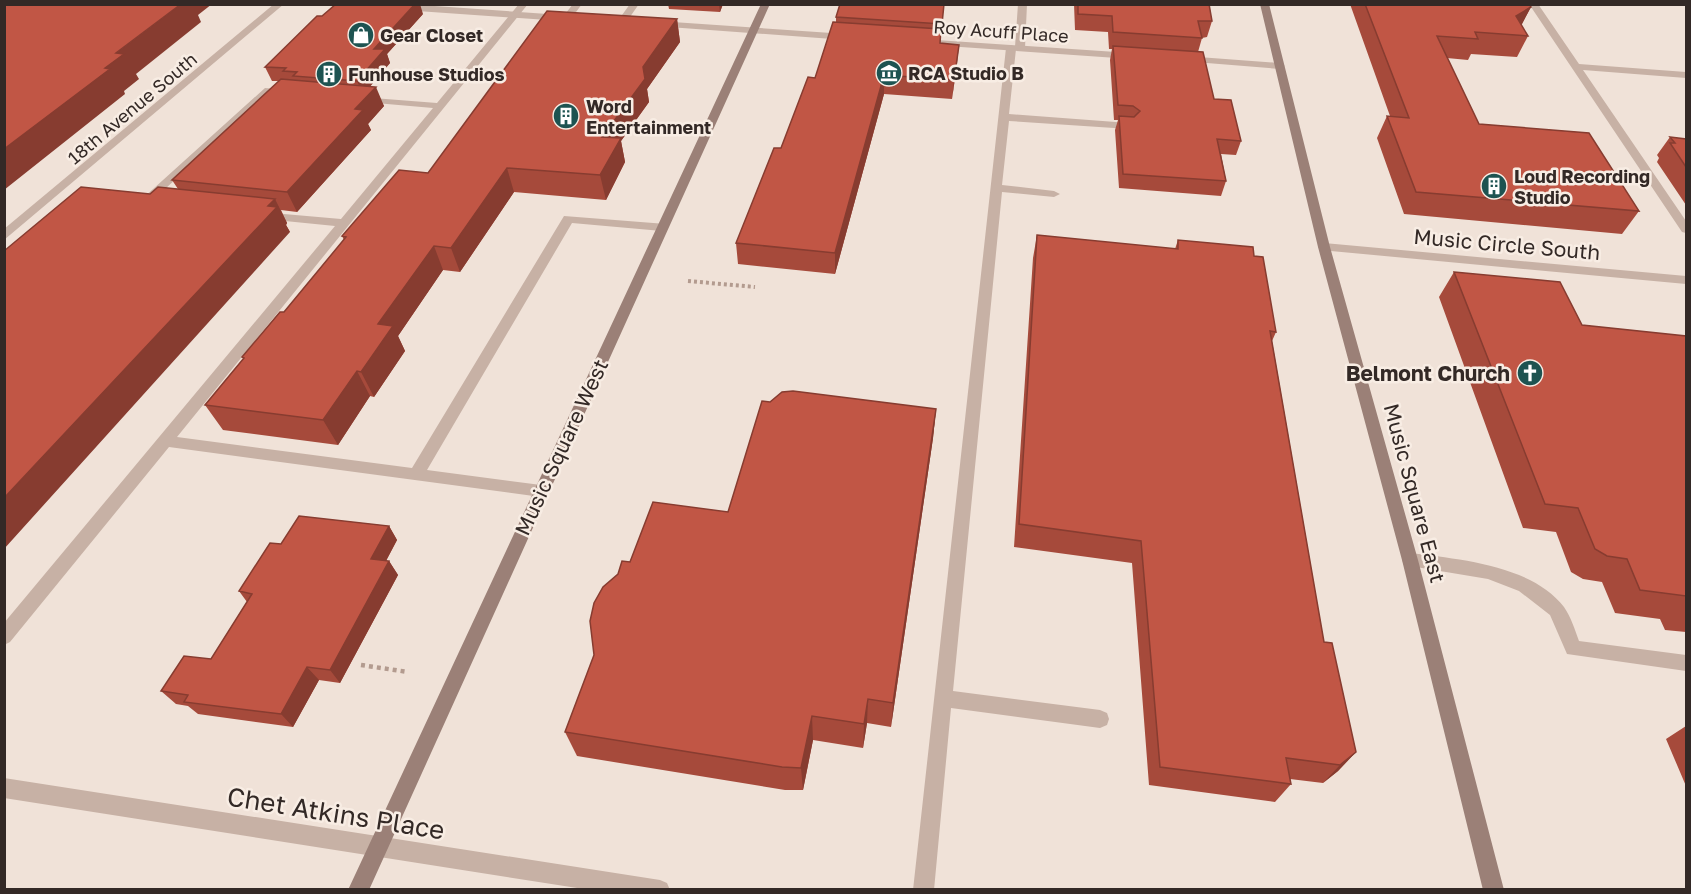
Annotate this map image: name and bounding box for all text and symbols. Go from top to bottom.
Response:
street label: Roy Acuff Place [933,15,1069,47]
shop icon: Gear Closet [346,20,376,50]
place label: Gear Closet [380,24,483,46]
street label: 18th Avenue South [63,48,201,168]
museum icon: RCA Studio B [874,58,904,88]
building icon: Funhouse Studios [314,59,344,89]
place label: RCA Studio B [908,62,1024,84]
place label: Funhouse Studios [348,63,505,85]
place label: Word Entertainment [586,95,711,138]
building icon: Word Entertainment [551,101,581,131]
place label: Loud Recording Studio [1514,165,1650,208]
building icon: Loud Recording Studio [1479,171,1509,201]
street label: Music Circle South [1412,223,1602,265]
street label: Music Square West [509,355,613,539]
church icon: Belmont Church [1515,358,1545,388]
place label: Belmont Church [1346,360,1510,386]
street label: Music Square East [1379,400,1451,586]
street label: Chet Atkins Place [225,781,447,845]

